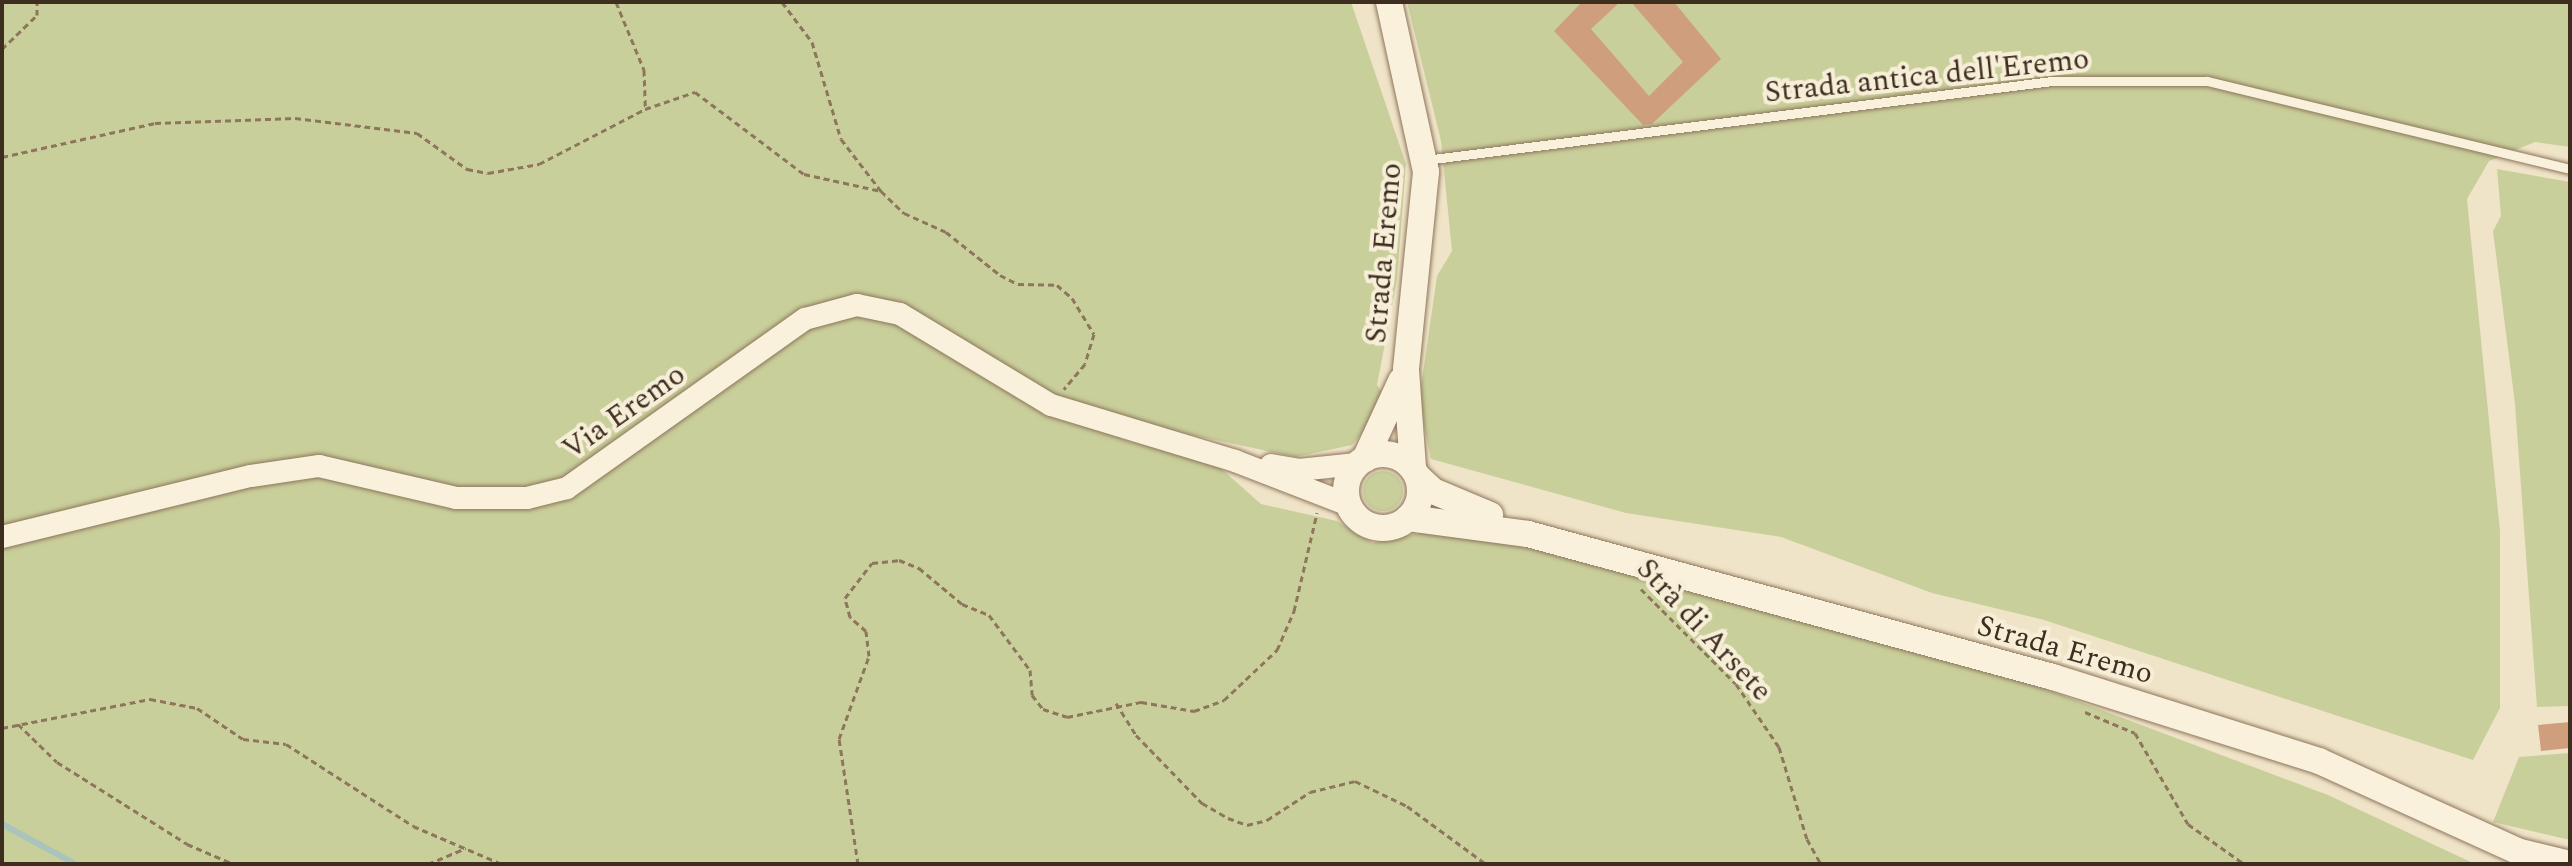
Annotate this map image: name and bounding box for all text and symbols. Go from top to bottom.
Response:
street label: Strada antica dell'Eremo [1763,41,2091,111]
street label: Strada Eremo [1358,161,1410,345]
street label: Via Eremo [556,357,692,467]
street label: Strà di Arsete [1629,551,1779,709]
street label: Strada Eremo [1973,608,2157,692]

